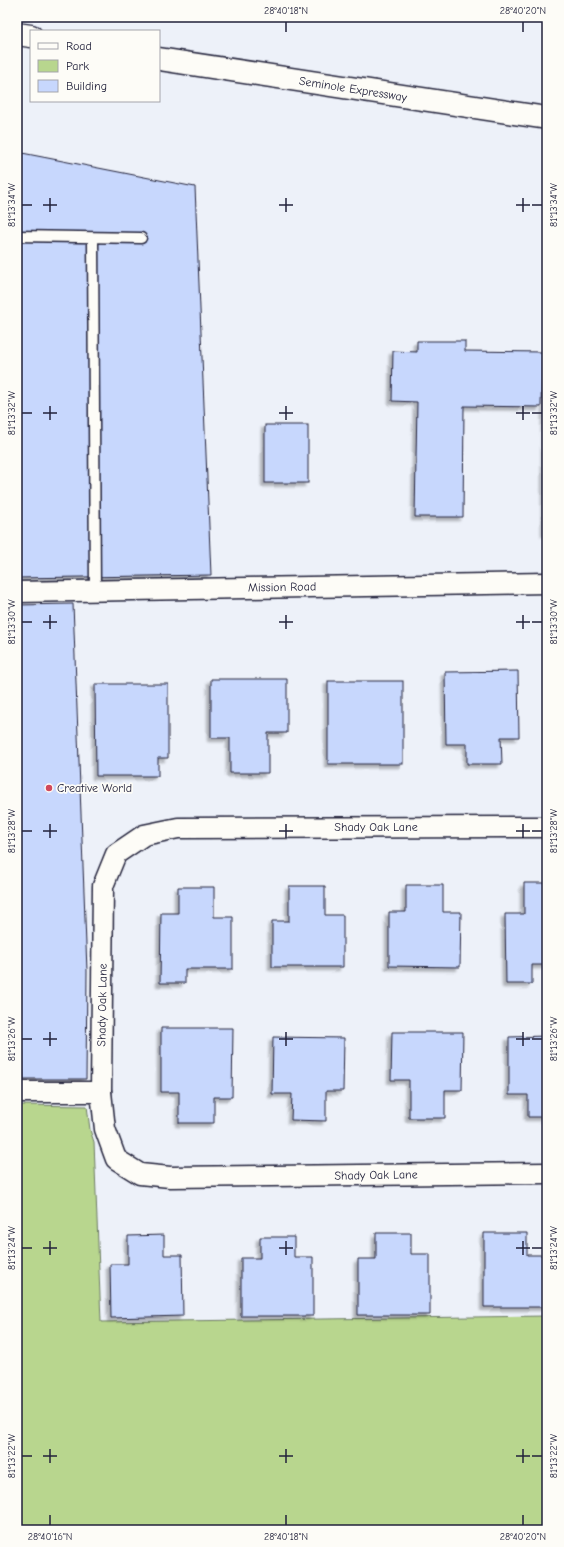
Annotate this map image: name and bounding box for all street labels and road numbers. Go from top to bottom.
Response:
street label: Seminole Expressway [298,74,409,105]
street label: Mission Road [248,579,316,595]
street label: Shady Oak Lane [334,820,418,834]
street label: Shady Oak Lane [94,963,110,1047]
street label: Shady Oak Lane [334,1167,418,1183]

